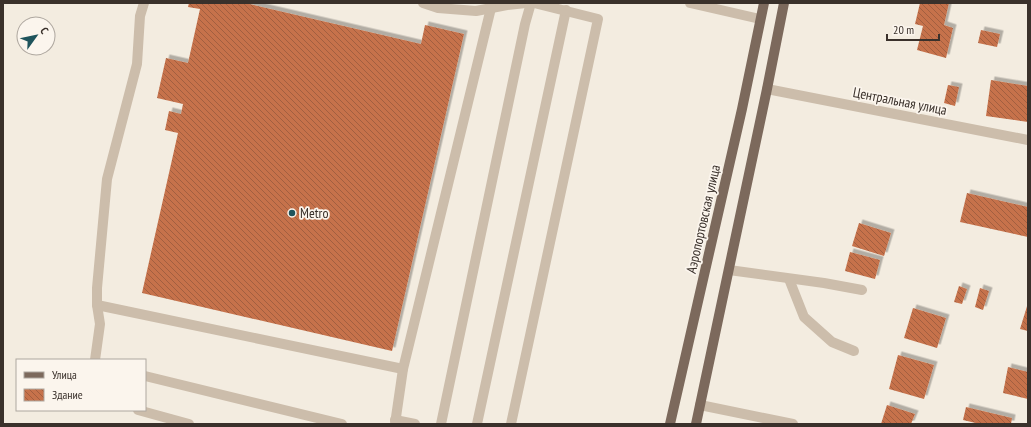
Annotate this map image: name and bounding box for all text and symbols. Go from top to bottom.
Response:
north arrow [16,16,56,56]
scale bar [887,16,939,42]
text: 20 m [893,22,914,37]
text: С [37,25,52,36]
street label: Центральная улица [852,83,948,119]
street label: Аэропортовская улица [682,163,724,275]
place label: Metro [300,204,328,222]
marker: Metro [287,208,297,218]
legend [16,359,146,411]
text: Улица [52,367,77,382]
text: Здание [52,387,83,402]

